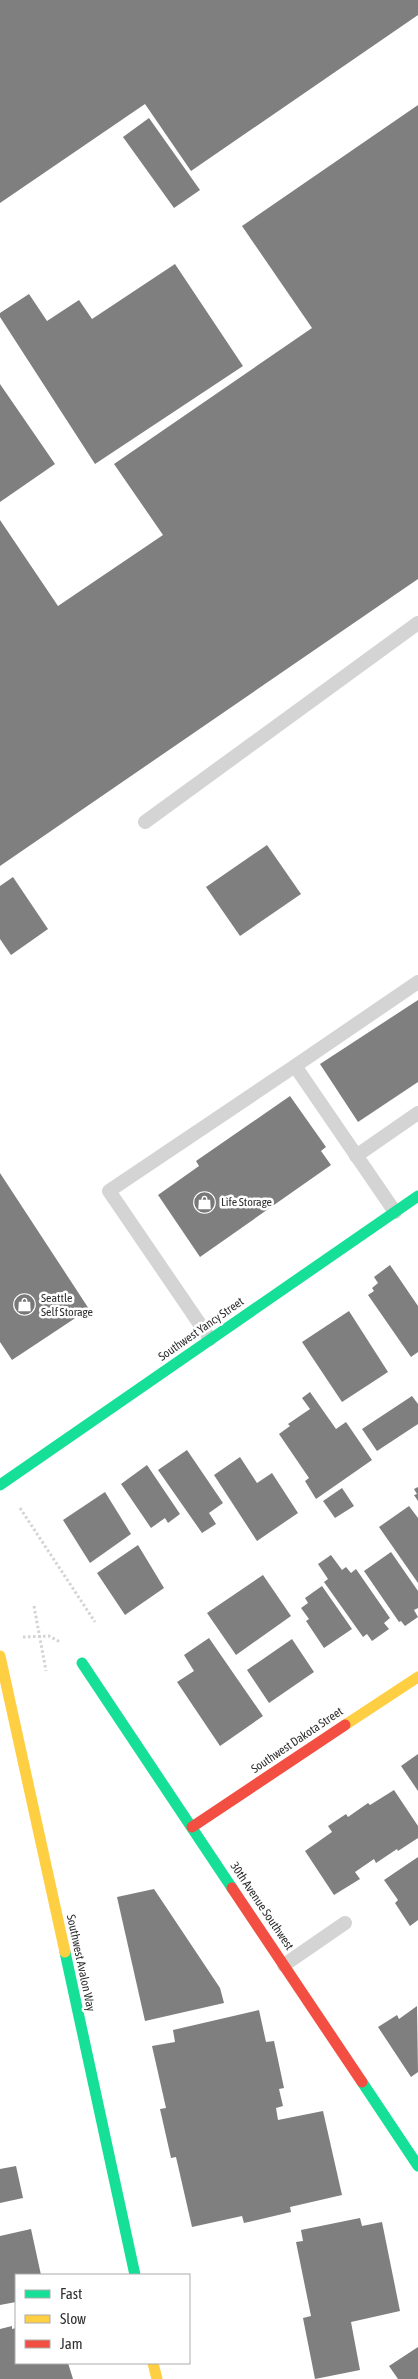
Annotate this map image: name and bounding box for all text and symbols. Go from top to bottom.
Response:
shop icon: Life Storage [193,1190,217,1214]
place label: Life Storage [221,1195,272,1209]
place label: Seattle Self Storage [41,1291,93,1319]
shop icon: Seattle Self Storage [13,1293,37,1317]
street label: Southwest Yancy Street [156,1294,247,1364]
street label: Southwest Dakota Street [248,1704,346,1776]
street label: 30th Avenue Southwest [227,1859,297,1953]
street label: Southwest Avalon Way [64,1913,98,2013]
legend [15,2274,190,2364]
text: Fast [60,2285,82,2302]
text: Slow [60,2310,86,2327]
text: Jam [60,2335,83,2352]

